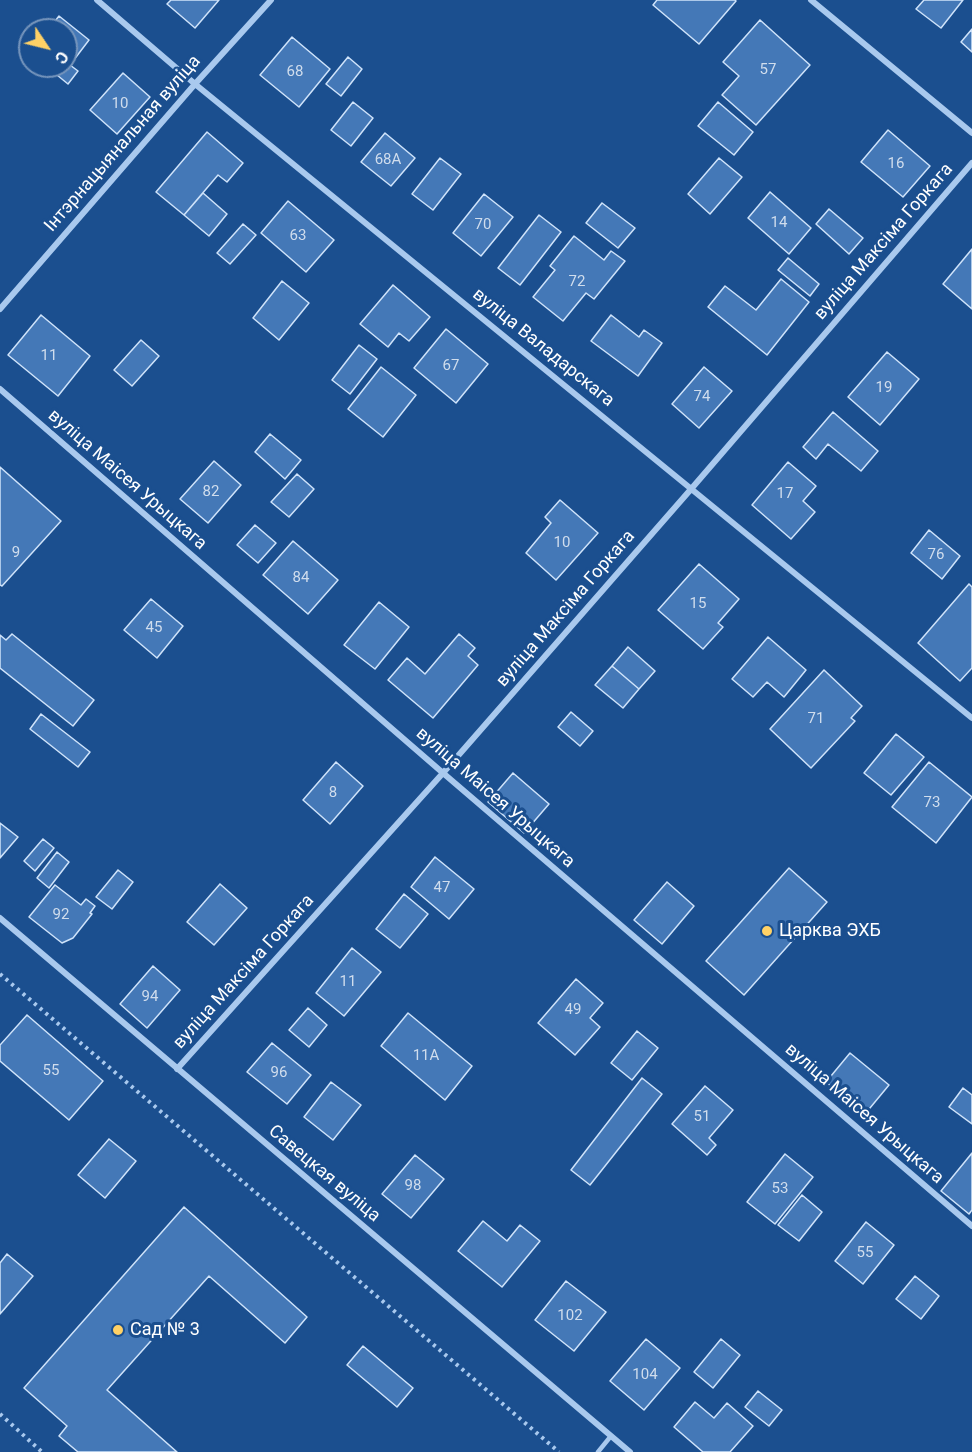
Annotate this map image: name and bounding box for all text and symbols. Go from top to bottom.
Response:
north arrow [18,18,78,78]
text: С [51,48,72,67]
street label: Інтэрнацыянальная вуліца [40,51,206,237]
house number: 57 [760,61,776,79]
house number: 68 [287,63,303,81]
house number: 10 [112,95,128,113]
house number: 68А [375,151,401,169]
house number: 16 [888,155,904,173]
street label: вуліца Максіма Горкага [810,159,958,325]
house number: 14 [771,214,787,232]
house number: 70 [475,216,491,234]
house number: 63 [290,227,306,245]
house number: 72 [569,273,585,291]
street label: вуліца Валадарскага [468,284,618,412]
house number: 11 [41,347,57,365]
house number: 67 [443,357,459,375]
house number: 19 [876,379,892,397]
house number: 74 [694,388,710,406]
street label: вуліца Маісея Урыцкага [43,405,211,555]
house number: 82 [203,483,219,501]
house number: 17 [777,485,793,503]
street label: вуліца Максіма Горкага [492,526,640,692]
house number: 10 [554,534,570,552]
house number: 9 [12,544,20,562]
house number: 76 [928,546,944,564]
house number: 84 [293,569,309,587]
house number: 15 [690,595,706,613]
house number: 45 [146,619,162,637]
house number: 71 [808,710,824,728]
street label: вуліца Маісея Урыцкага [411,723,579,873]
house number: 8 [329,784,337,802]
house number: 73 [924,794,940,812]
house number: 47 [434,879,450,897]
street label: вуліца Максіма Горкага [169,890,319,1054]
house number: 92 [53,906,69,924]
place label: Царква ЭХБ [779,920,881,942]
marker: Царква ЭХБ [760,924,774,938]
house number: 11 [340,973,356,991]
house number: 94 [142,988,158,1006]
house number: 49 [565,1001,581,1019]
street label: вуліца Маісея Урыцкага [780,1039,948,1189]
house number: 11А [413,1047,439,1065]
house number: 55 [43,1062,59,1080]
house number: 96 [271,1064,287,1082]
house number: 51 [694,1108,710,1126]
street label: Савецкая вуліца [264,1121,384,1227]
house number: 98 [405,1177,421,1195]
house number: 53 [772,1180,788,1198]
house number: 55 [857,1244,873,1262]
house number: 102 [557,1307,583,1325]
place label: Сад № 3 [130,1319,200,1341]
marker: Сад № 3 [111,1323,125,1337]
house number: 104 [632,1366,658,1384]

